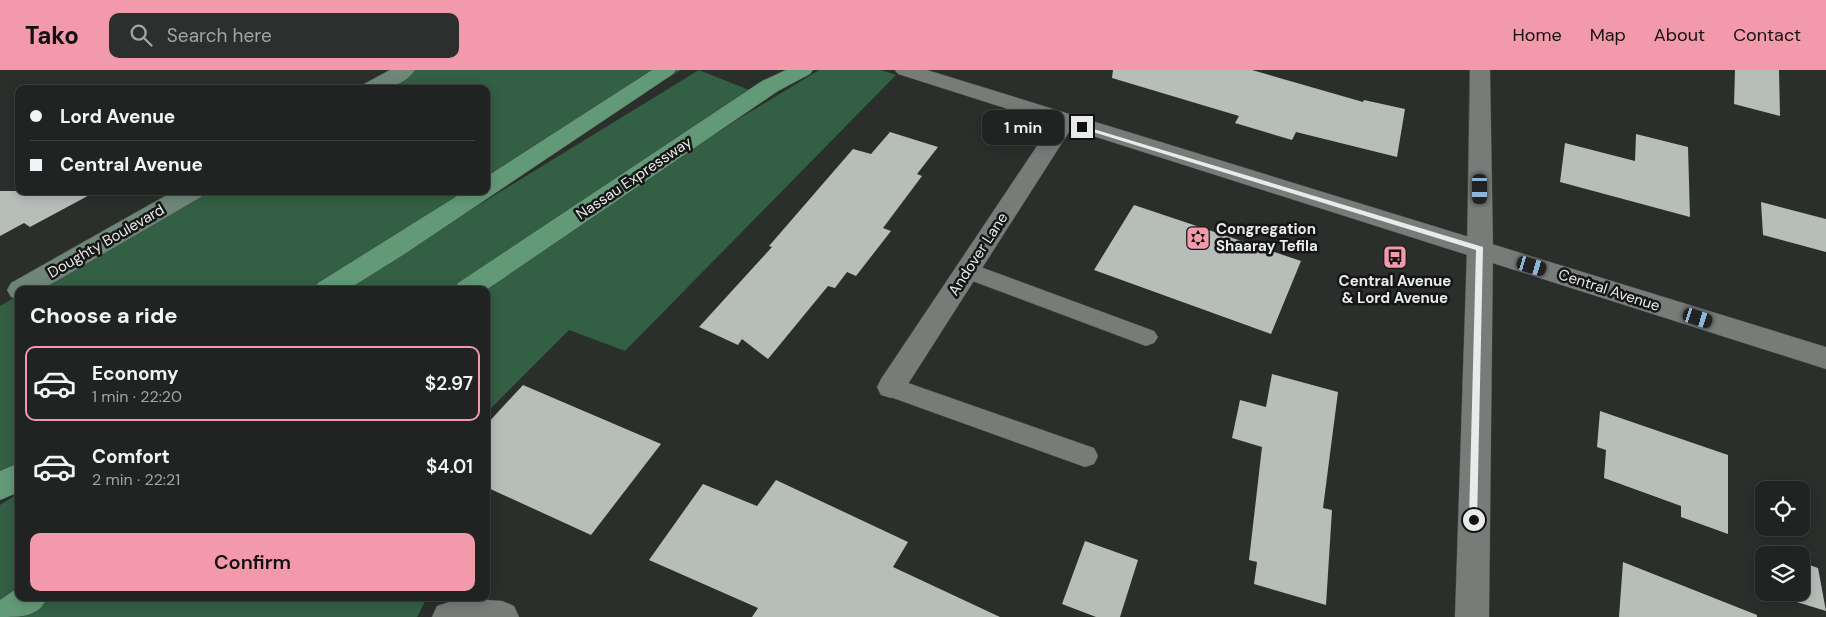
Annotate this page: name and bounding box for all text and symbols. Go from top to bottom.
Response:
search box [109,13,459,58]
text: Tako [25,20,79,51]
icon: search [127,21,155,49]
text: Search here [167,23,272,48]
text: Home [1512,23,1562,47]
text: Map [1590,23,1626,47]
text: About [1654,23,1705,47]
text: Contact [1733,23,1801,47]
text: Lord Avenue [60,104,175,129]
callout: 1 min [982,110,1064,144]
route end [1071,116,1093,138]
text: 1 min [1004,117,1042,138]
street label: Nassau Expressway [572,131,696,224]
text: Central Avenue [60,152,203,177]
car [1472,174,1487,204]
street label: Doughty Boulevard [44,199,168,283]
street label: Andover Lane [944,209,1012,299]
place label: Congregation Shaaray Tefila [1216,219,1318,256]
synagogue icon: Congregation Shaaray Tefila [1185,225,1211,251]
bus stop icon: Central Avenue & Lord Avenue [1382,244,1408,270]
car [1515,254,1548,278]
street label: Central Avenue [1556,264,1662,316]
place label: Central Avenue & Lord Avenue [1339,271,1451,308]
text: Choose a ride [30,301,178,330]
car [1681,306,1714,330]
icon: car [32,361,77,406]
text: Economy [92,361,179,386]
text: $2.97 [425,371,473,396]
text: 1 min · 22:20 [92,386,182,407]
icon: car [32,444,77,489]
text: Comfort [92,444,170,469]
text: $4.01 [426,454,473,479]
text: 2 min · 22:21 [92,469,180,490]
map controls [1755,481,1810,601]
button: locate [1755,481,1810,536]
route start [1463,509,1485,531]
button: Confirm [30,533,475,591]
button: layers [1755,546,1810,601]

